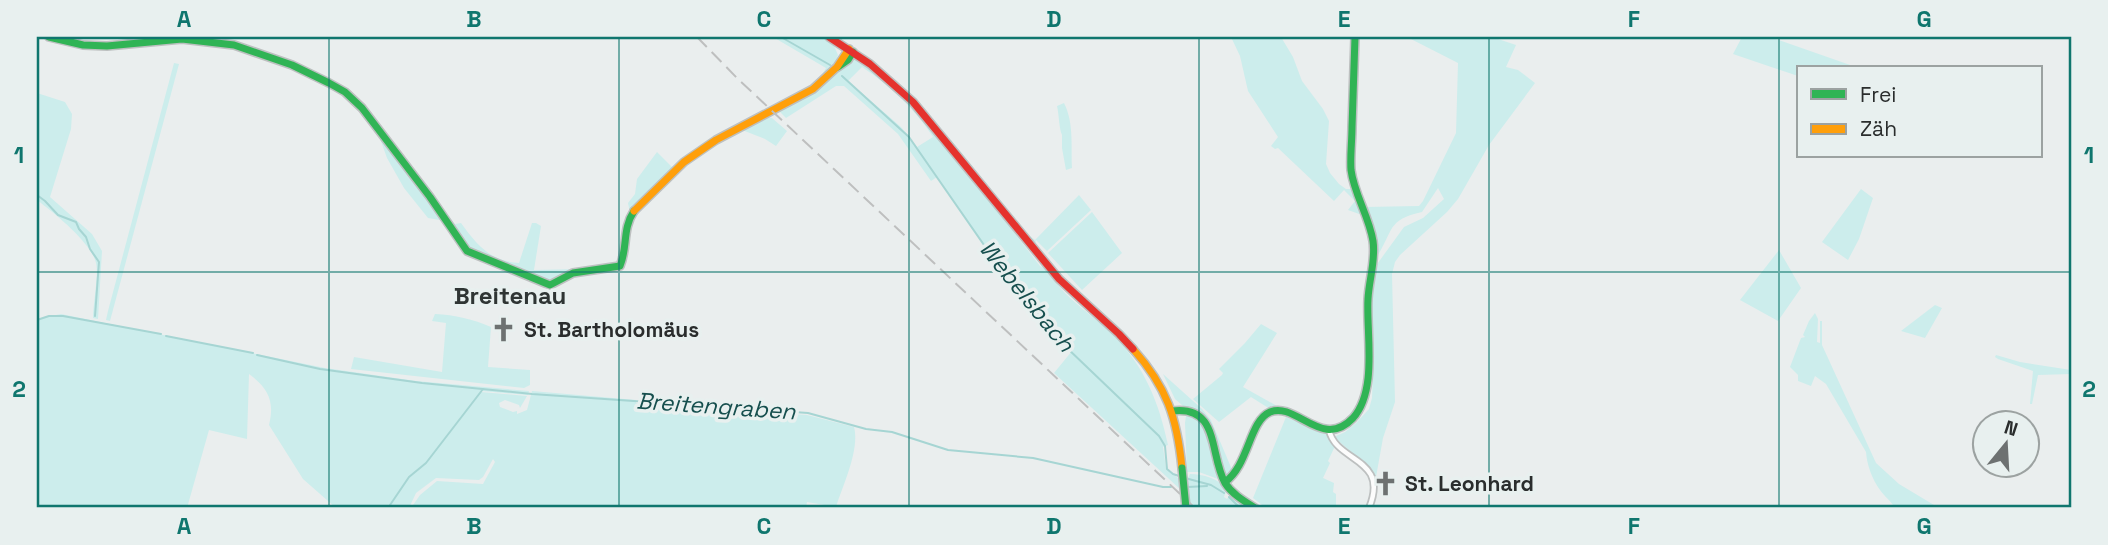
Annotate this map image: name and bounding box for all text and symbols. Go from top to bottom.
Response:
text: A [177,4,192,34]
text: B [466,4,482,34]
text: C [757,4,771,34]
text: D [1046,4,1062,34]
text: E [1338,4,1350,34]
text: F [1628,4,1640,34]
text: G [1916,4,1932,34]
legend [1797,66,2042,158]
text: Frei [1860,81,1896,108]
text: Zäh [1860,115,1897,142]
text: 1 [14,140,24,170]
text: 1 [2084,140,2094,170]
water label: Webelsbach [973,234,1082,359]
district label: Breitenau [454,280,566,311]
church icon: St. Bartholomäus [490,315,518,343]
place label: St. Bartholomäus [524,316,699,343]
text: 2 [12,374,26,404]
text: 2 [2082,374,2096,404]
water label: Breitengraben [635,385,797,427]
north arrow [1972,408,2042,478]
text: N [2001,414,2021,442]
church icon: St. Leonhard [1371,469,1399,497]
place label: St. Leonhard [1405,470,1534,497]
text: A [177,511,192,541]
text: B [466,511,482,541]
text: C [757,511,771,541]
text: D [1046,511,1062,541]
text: E [1338,511,1350,541]
text: F [1628,511,1640,541]
text: G [1916,511,1932,541]

